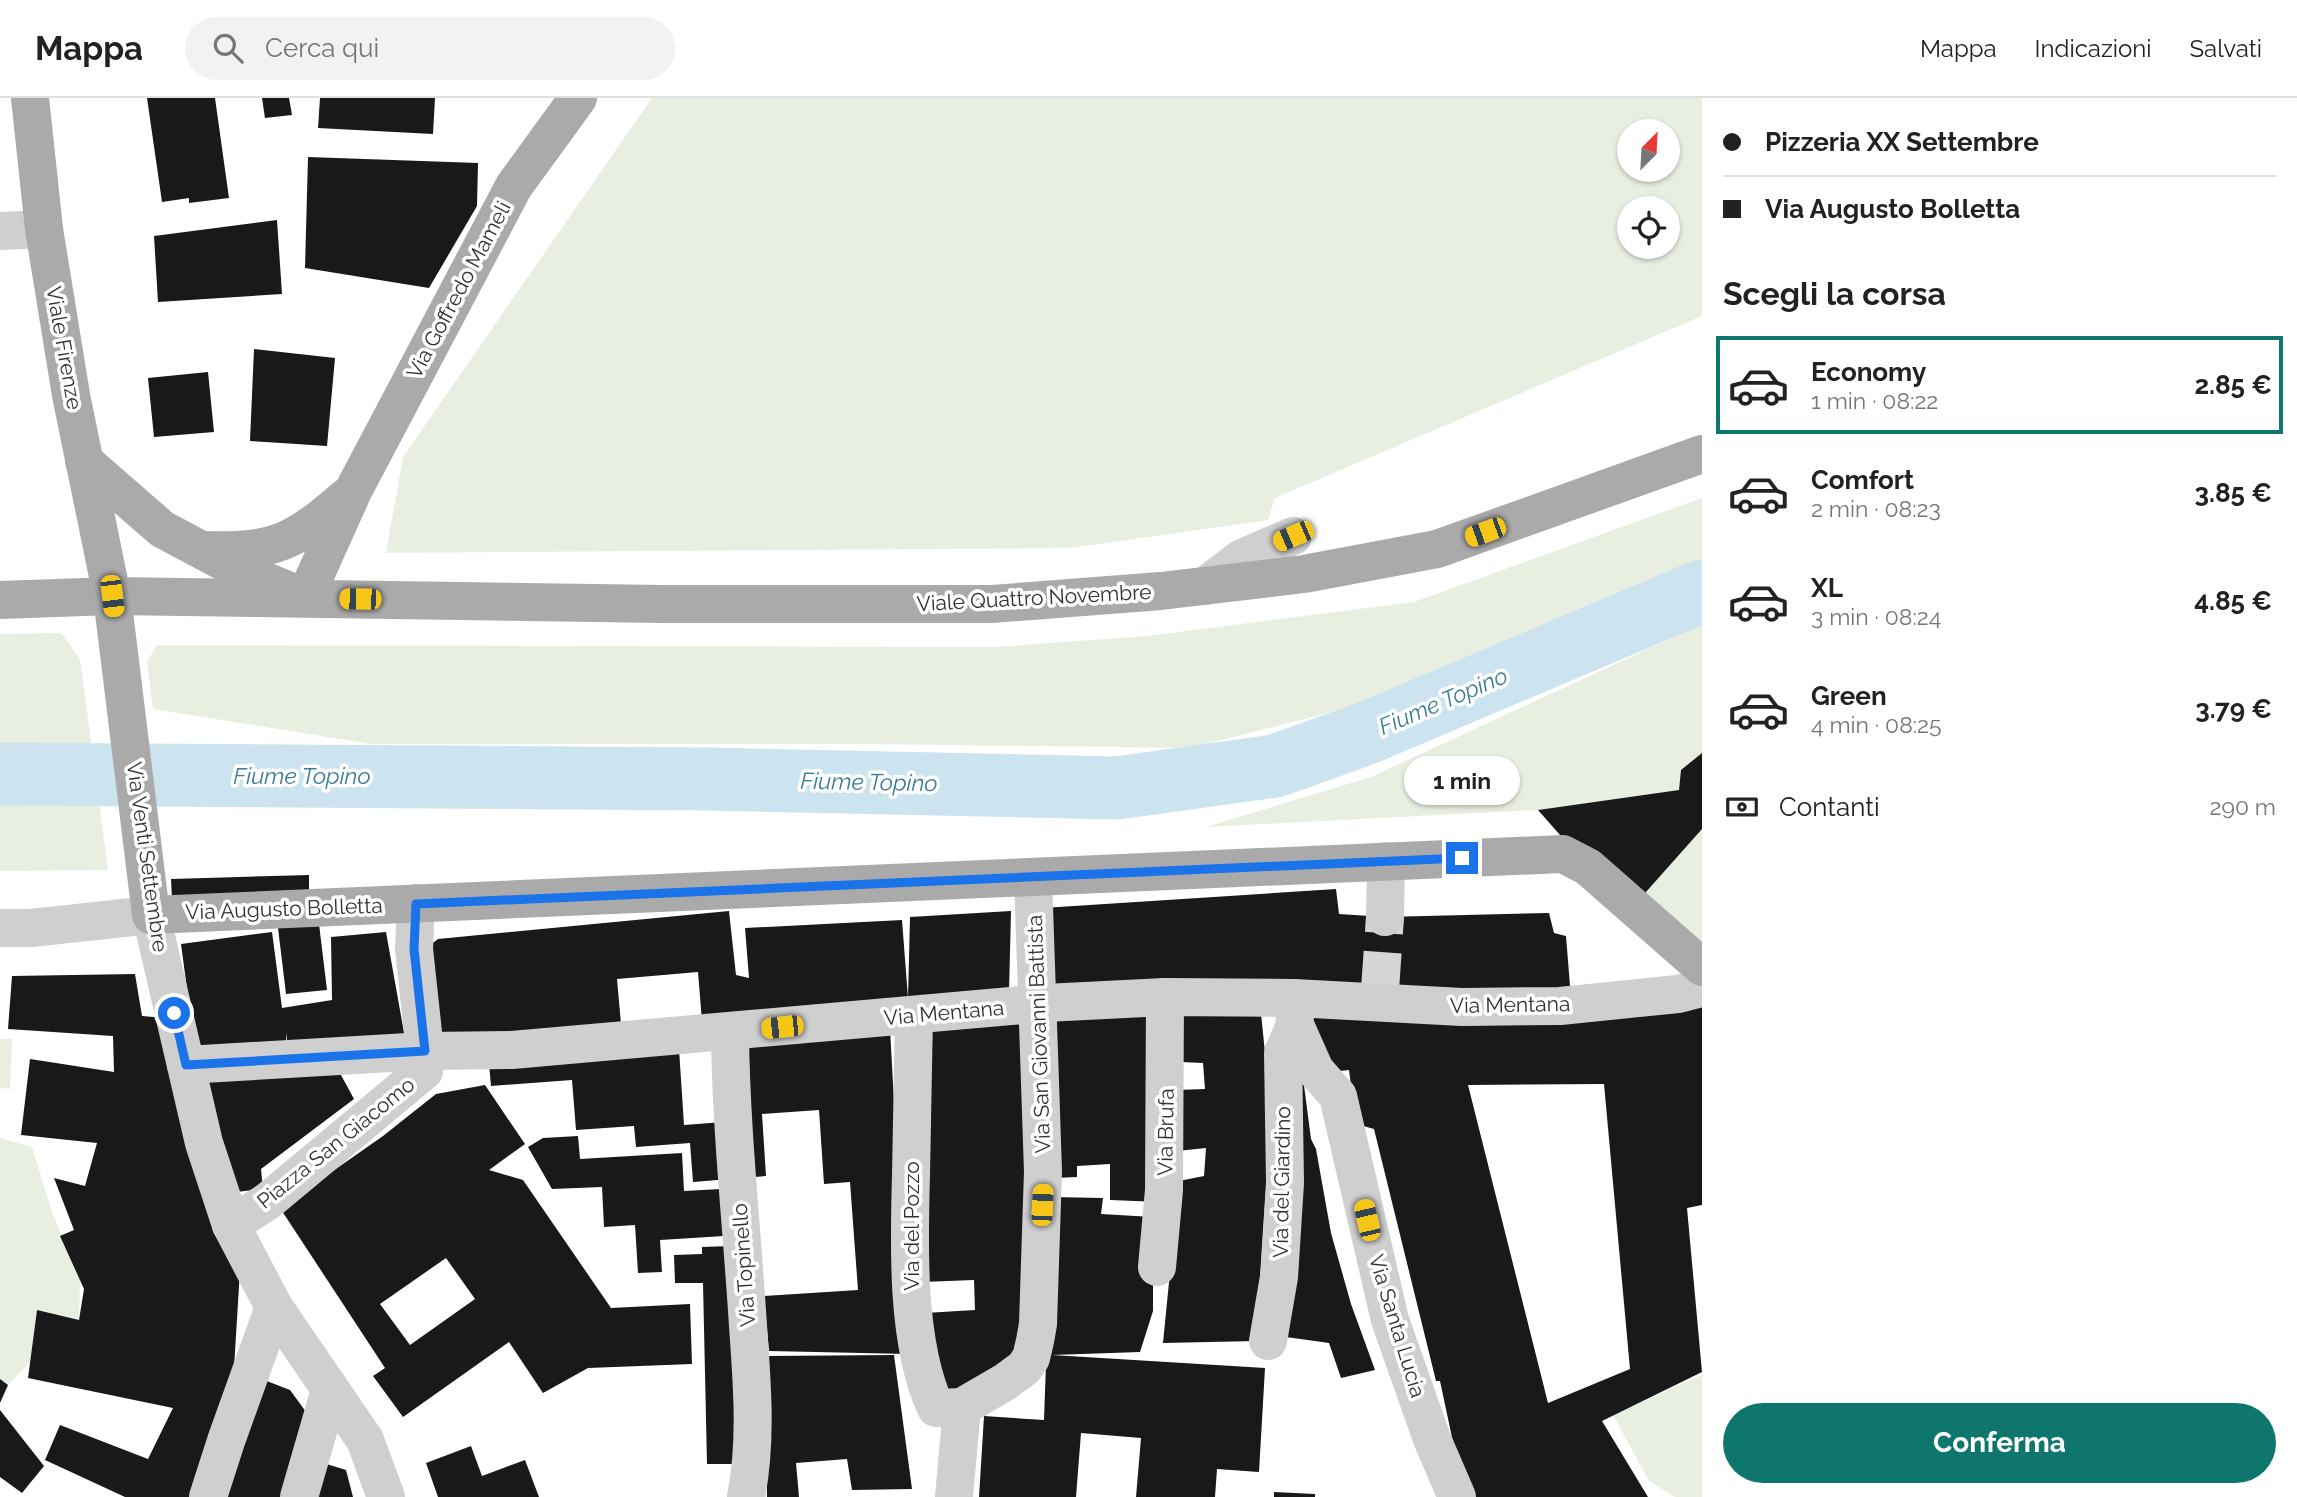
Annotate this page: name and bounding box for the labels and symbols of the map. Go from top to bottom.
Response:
north arrow [1617,119,1680,182]
street label: Via Goffredo Mameli [401,197,516,383]
street label: Viale Firenze [41,284,88,411]
car [1462,515,1509,549]
car [1270,518,1317,554]
car [100,574,125,618]
street label: Viale Quattro Novembre [916,579,1152,616]
car [339,588,382,610]
water label: Fiume Topino [1374,661,1511,740]
callout: 1 min [1404,756,1520,806]
street label: Via Venti Settembre [122,760,173,954]
water label: Fiume Topino [233,762,371,789]
water label: Fiume Topino [800,767,938,796]
route end [1446,842,1478,874]
street label: Via Augusto Bolletta [185,893,383,924]
street label: Via San Giovanni Battista [1022,914,1055,1154]
street label: Via Mentana [1450,991,1570,1018]
street label: Via Mentana [883,995,1005,1030]
route start [158,997,190,1029]
car [761,1014,804,1040]
street label: Piazza San Giacomo [252,1071,419,1214]
street label: Via Brufa [1152,1088,1179,1176]
street label: Via del Giardino [1268,1106,1295,1258]
street label: Via del Pozzo [899,1161,924,1291]
car [1031,1183,1054,1227]
car [1353,1197,1382,1243]
street label: Via Topinello [727,1202,760,1328]
street label: Via Santa Lucia [1364,1251,1431,1400]

